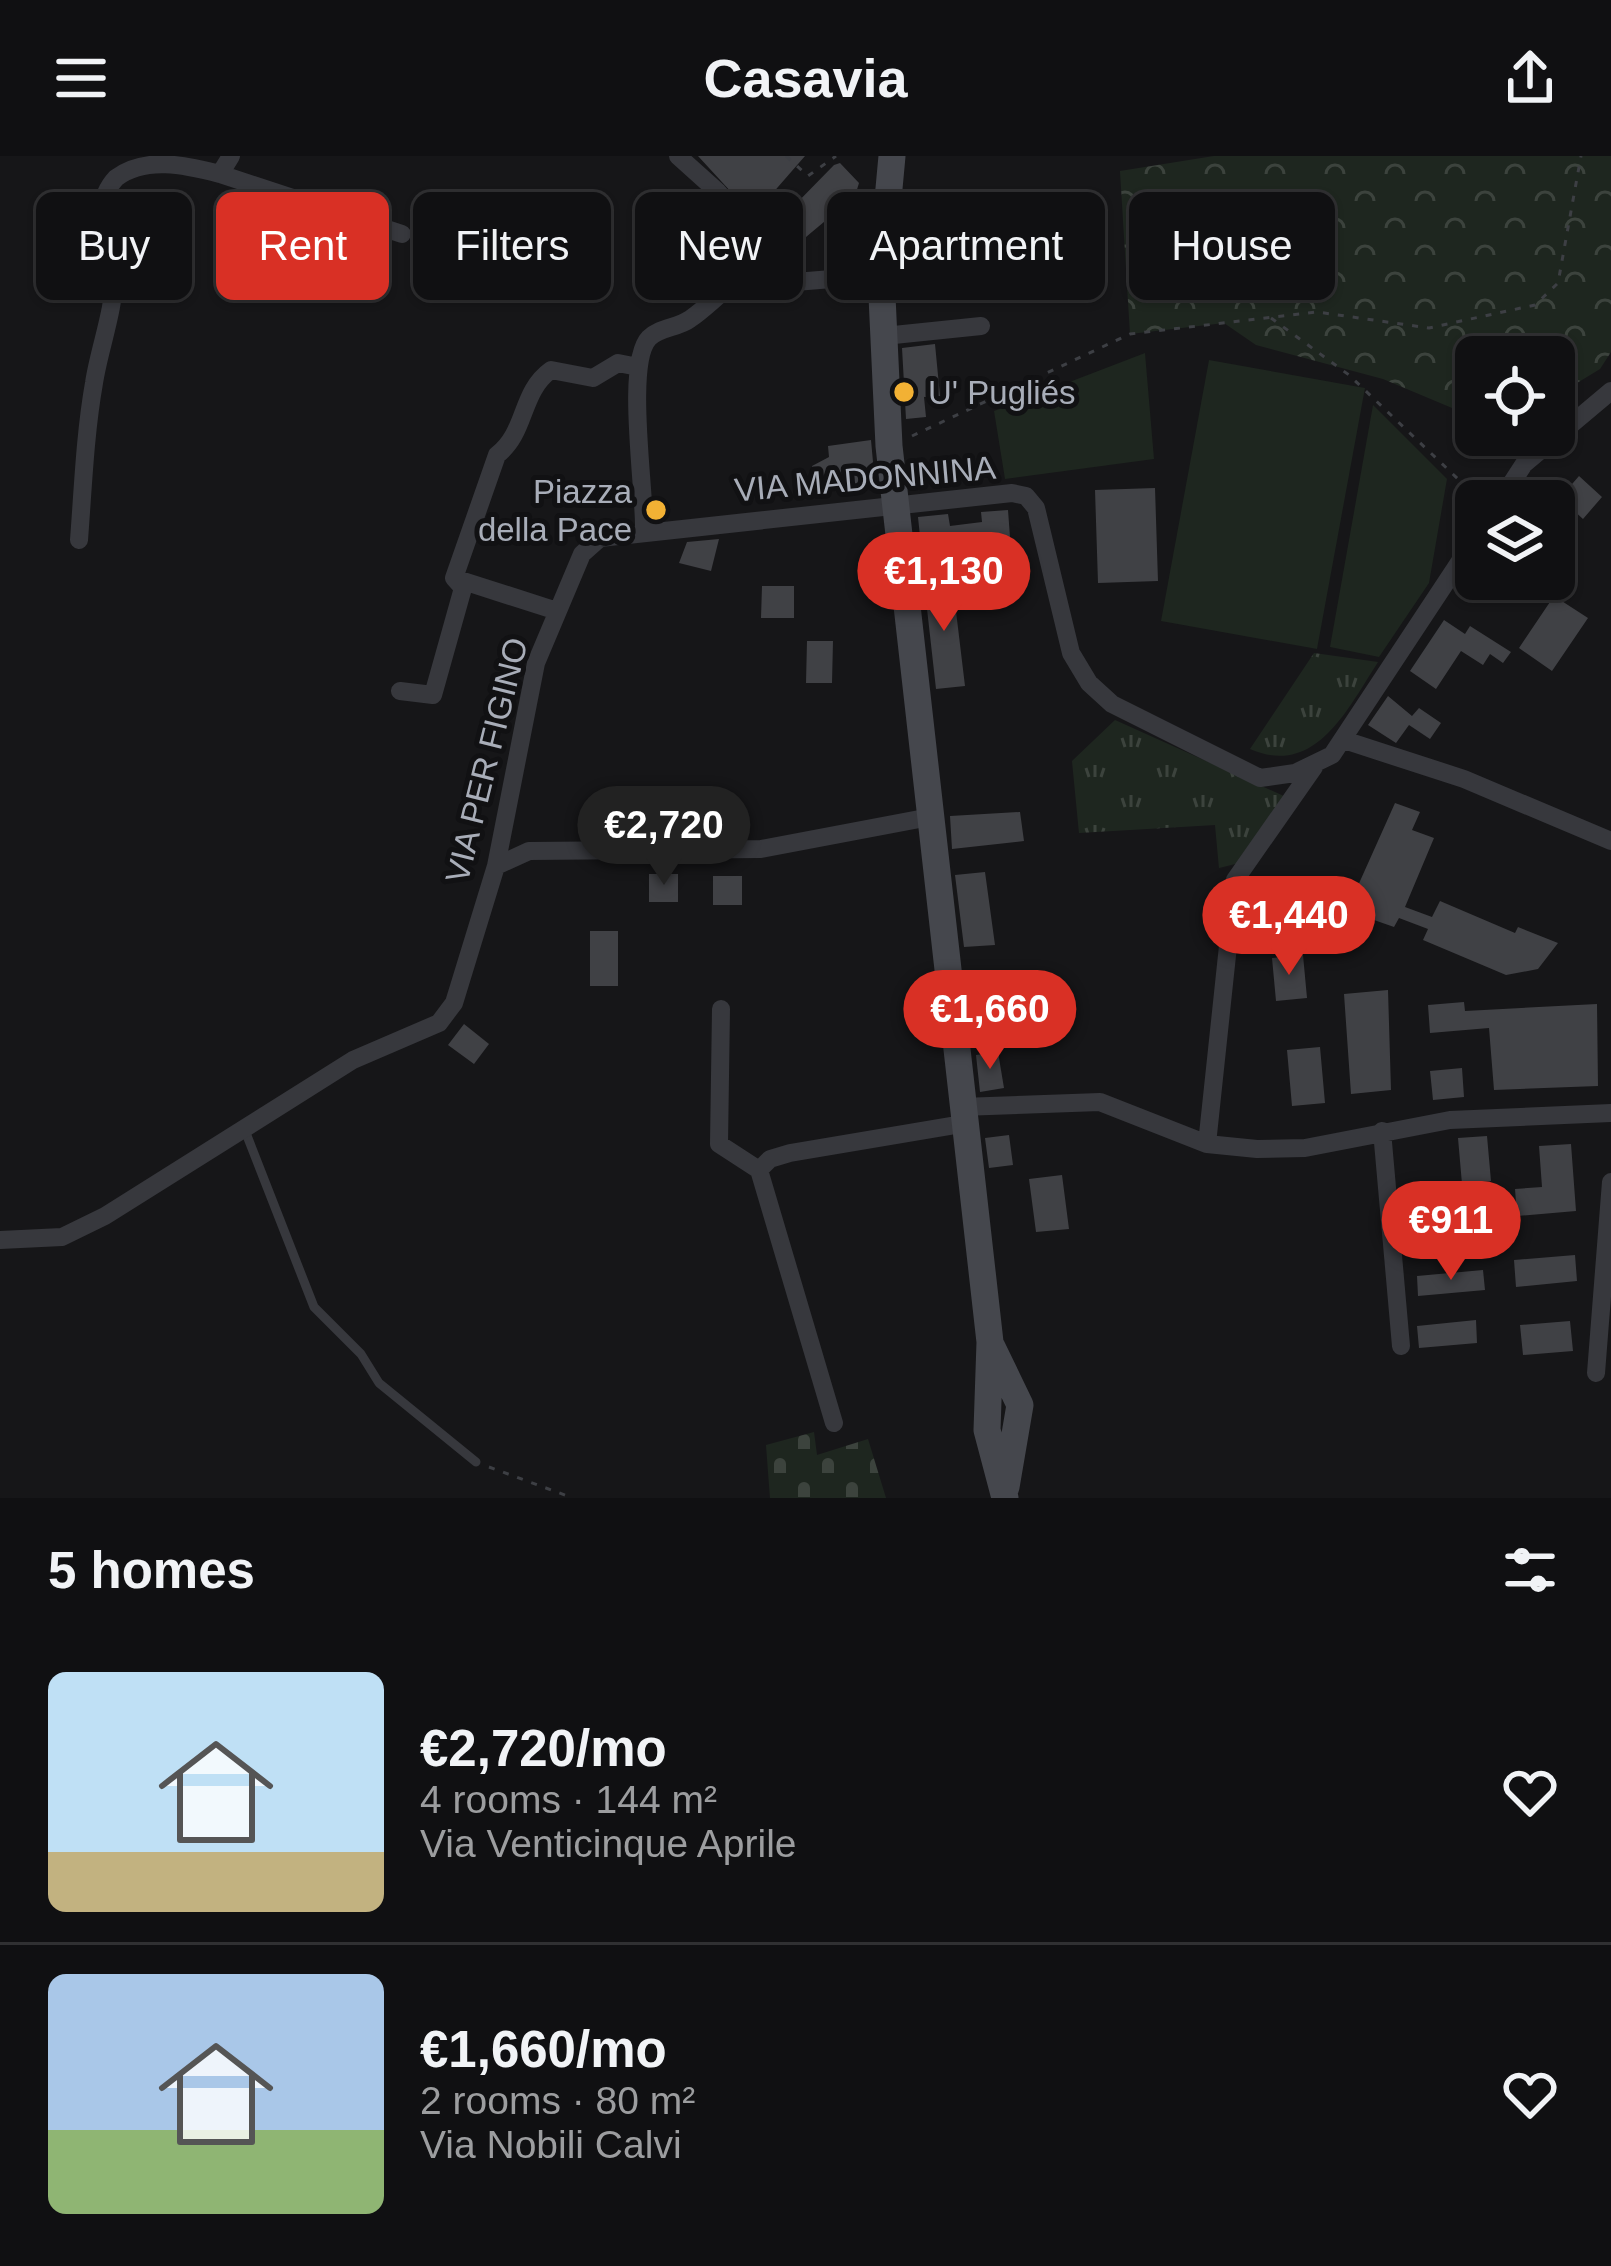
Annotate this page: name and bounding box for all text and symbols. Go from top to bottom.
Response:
icon: menu [48,45,114,111]
icon: share [1497,45,1563,111]
text: Casavia [703,48,908,108]
chip: Buy [36,192,192,300]
chip: Rent [216,192,389,300]
chip: Filters [413,192,611,300]
chip: New [635,192,803,300]
chip: Apartment [827,192,1105,300]
chip: House [1129,192,1335,300]
map controls [1455,336,1575,600]
button: locate [1455,336,1575,456]
place label: U' Pugliés [928,374,1076,411]
marker: U' Pugliés [891,379,917,405]
street label: VIA MADONNINA [733,449,997,508]
place label: Piazza della Pace [478,473,633,548]
button: layers [1455,480,1575,600]
marker: Piazza della Pace [643,497,669,523]
pin: €1,130 [846,532,1042,634]
text: €1,130 [884,549,1004,592]
street label: VIA PER FIGINO [438,634,535,886]
pin: €2,720 [566,786,762,888]
text: €2,720 [604,803,724,846]
pin: €1,440 [1191,876,1387,978]
text: €1,440 [1229,893,1349,936]
pin: €1,660 [892,970,1088,1072]
text: €1,660 [930,987,1050,1030]
pin: €911 [1380,1181,1522,1283]
text: €911 [1409,1198,1493,1241]
icon: filters [1497,1537,1563,1603]
text: 5 homes [48,1542,255,1599]
icon: home [144,1720,288,1864]
text: €2,720/mo [420,1720,667,1777]
icon: heart [1497,1759,1563,1825]
text: 4 rooms · 144 m² [420,1778,717,1821]
text: Via Venticinque Aprile [420,1822,797,1865]
text: €1,660/mo [420,2021,667,2078]
icon: home [144,2022,288,2166]
icon: heart [1497,2061,1563,2127]
text: 2 rooms · 80 m² [420,2079,695,2122]
text: Via Nobili Calvi [420,2123,682,2166]

